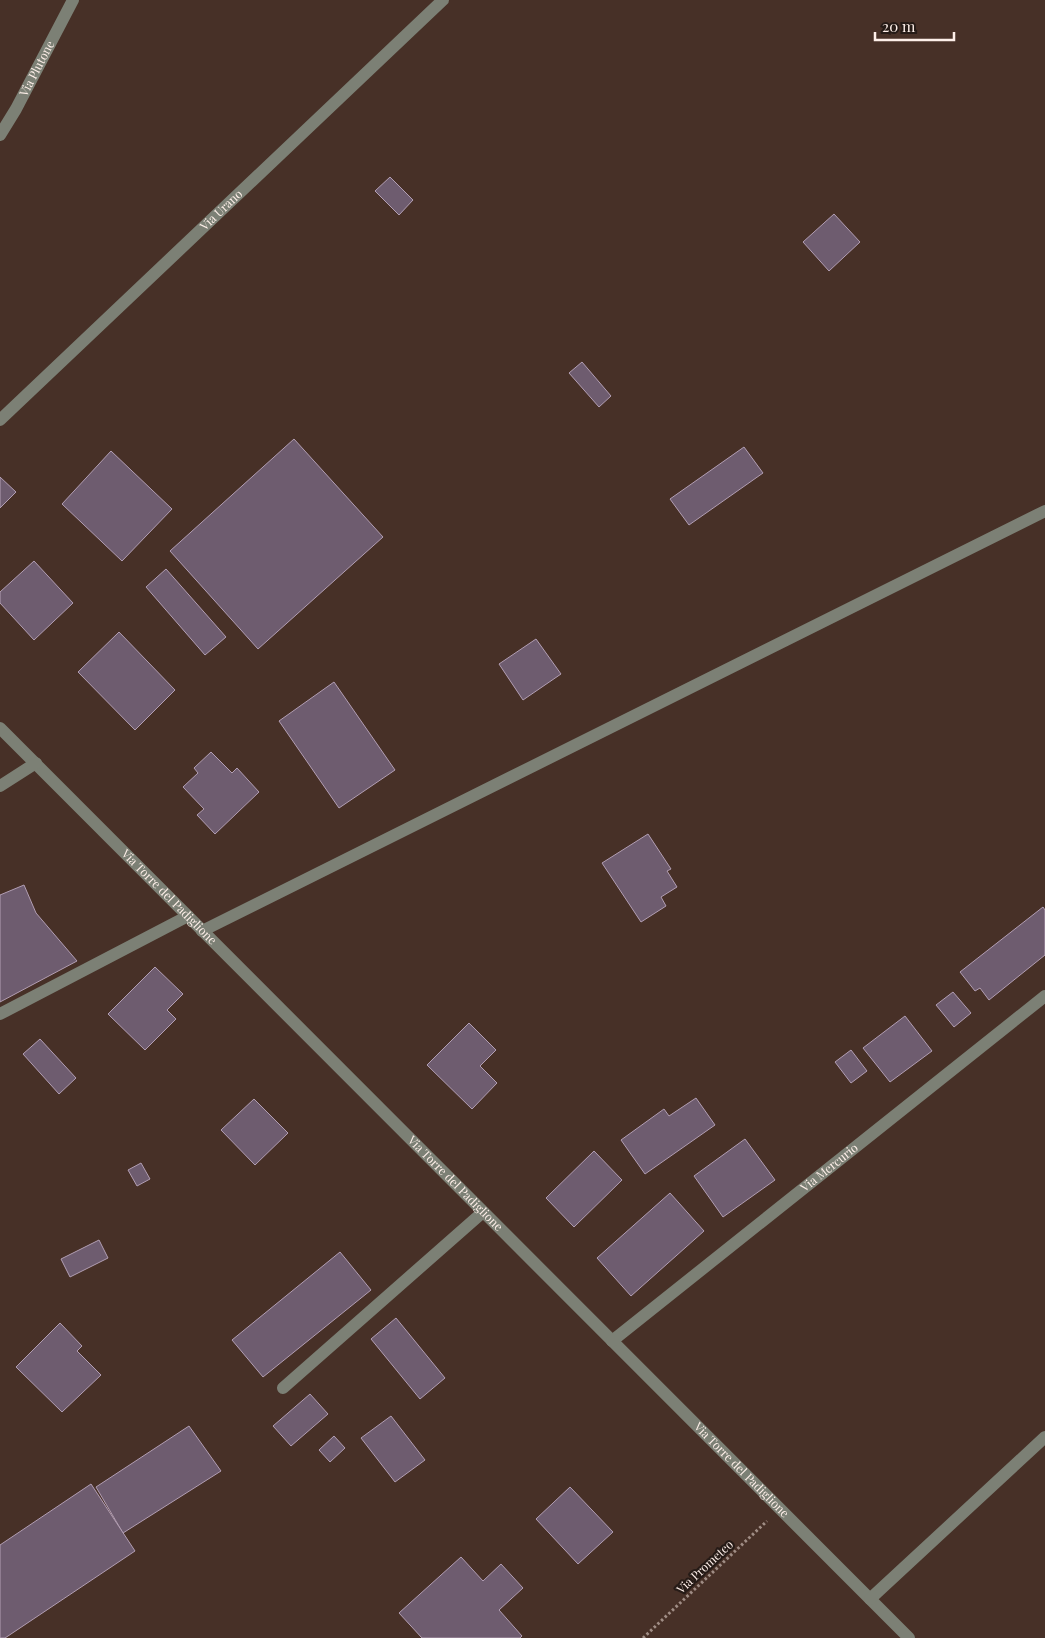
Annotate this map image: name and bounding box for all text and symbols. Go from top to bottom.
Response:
scale bar [875,10,954,42]
text: 20 m [882,16,916,36]
street label: Via Plutone [14,37,57,100]
street label: Via Urano [195,185,246,234]
street label: Via Torre del Padiglione [118,845,221,947]
street label: Via Torre del Padiglione [404,1131,507,1234]
street label: Via Mercurio [796,1139,861,1195]
street label: Via Torre del Padiglione [690,1418,793,1521]
street label: Via Prometeo [672,1536,736,1597]

